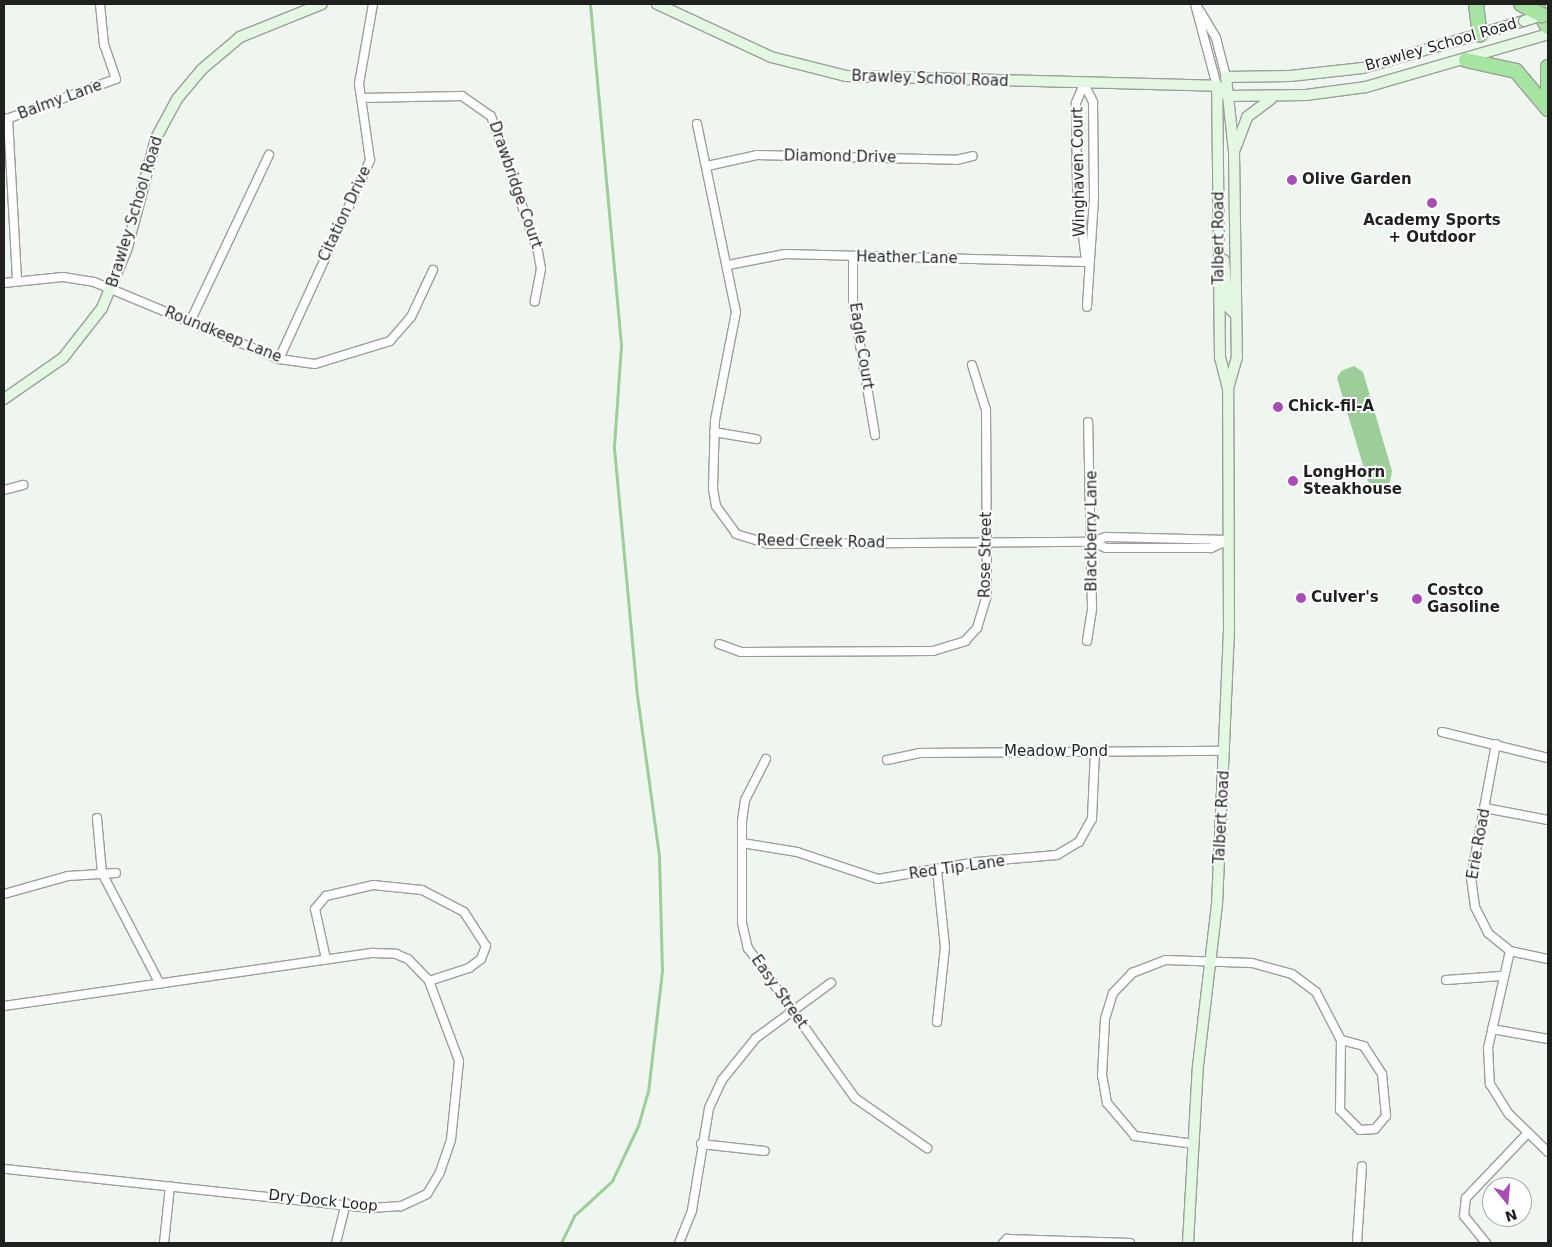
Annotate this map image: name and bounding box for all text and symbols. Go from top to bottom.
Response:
street label: Brawley School Road [1363,15,1519,75]
street label: Brawley School Road [851,67,1009,91]
street label: Balmy Lane [15,76,105,124]
street label: Winghaven Court [1069,107,1089,237]
street label: Drawbridge Court [485,119,545,251]
street label: Brawley School Road [103,134,167,290]
street label: Diamond Drive [784,147,896,167]
street label: Citation Drive [315,163,375,265]
place label: Olive Garden [1302,171,1412,189]
marker: Olive Garden [1286,174,1298,186]
street label: Talbert Road [1210,191,1228,285]
marker: Academy Sports + Outdoor [1426,197,1438,209]
place label: Academy Sports + Outdoor [1363,211,1501,246]
street label: Heather Lane [856,248,958,268]
street label: Eagle Court [845,301,877,391]
street label: Roundkeep Lane [162,303,284,367]
place label: Chick-fil-A [1288,398,1374,416]
marker: Chick-fil-A [1272,401,1284,413]
place label: LongHorn Steakhouse [1303,463,1402,498]
street label: Blackberry Lane [1083,470,1101,592]
marker: LongHorn Steakhouse [1287,475,1299,487]
street label: Rose Street [976,512,996,598]
street label: Reed Creek Road [757,532,885,552]
place label: Costco Gasoline [1427,581,1500,616]
place label: Culver's [1311,589,1379,607]
marker: Culver's [1295,592,1307,604]
marker: Costco Gasoline [1411,593,1423,605]
street label: Meadow Pond [1004,743,1108,761]
street label: Talbert Road [1211,770,1233,864]
street label: Erie Road [1464,807,1494,881]
street label: Red Tip Lane [908,852,1006,884]
street label: Easy Street [747,952,811,1032]
north arrow [1482,1177,1532,1227]
street label: Dry Dock Loop [267,1186,379,1216]
text: N [1503,1206,1519,1225]

